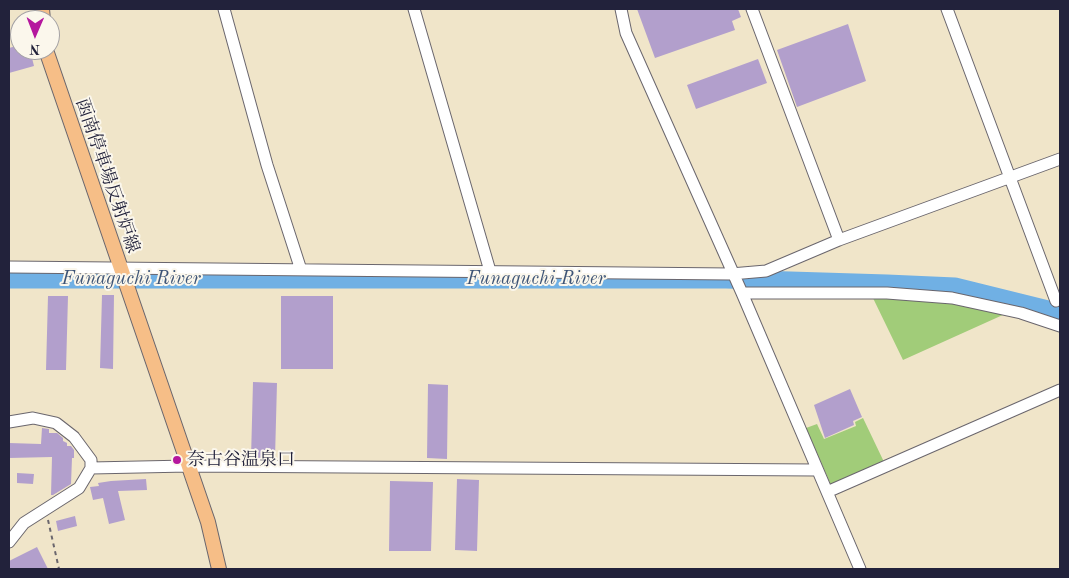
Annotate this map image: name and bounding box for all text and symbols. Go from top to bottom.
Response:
north arrow [10,10,60,60]
text: N [29,42,40,56]
street label: 函南停車場反射炉線 [70,96,144,256]
water label: Funaguchi River [61,268,201,290]
water label: Funaguchi River [466,268,606,290]
place label: 奈古谷温泉口 [187,449,295,471]
marker: 奈古谷温泉口 [171,454,183,466]

